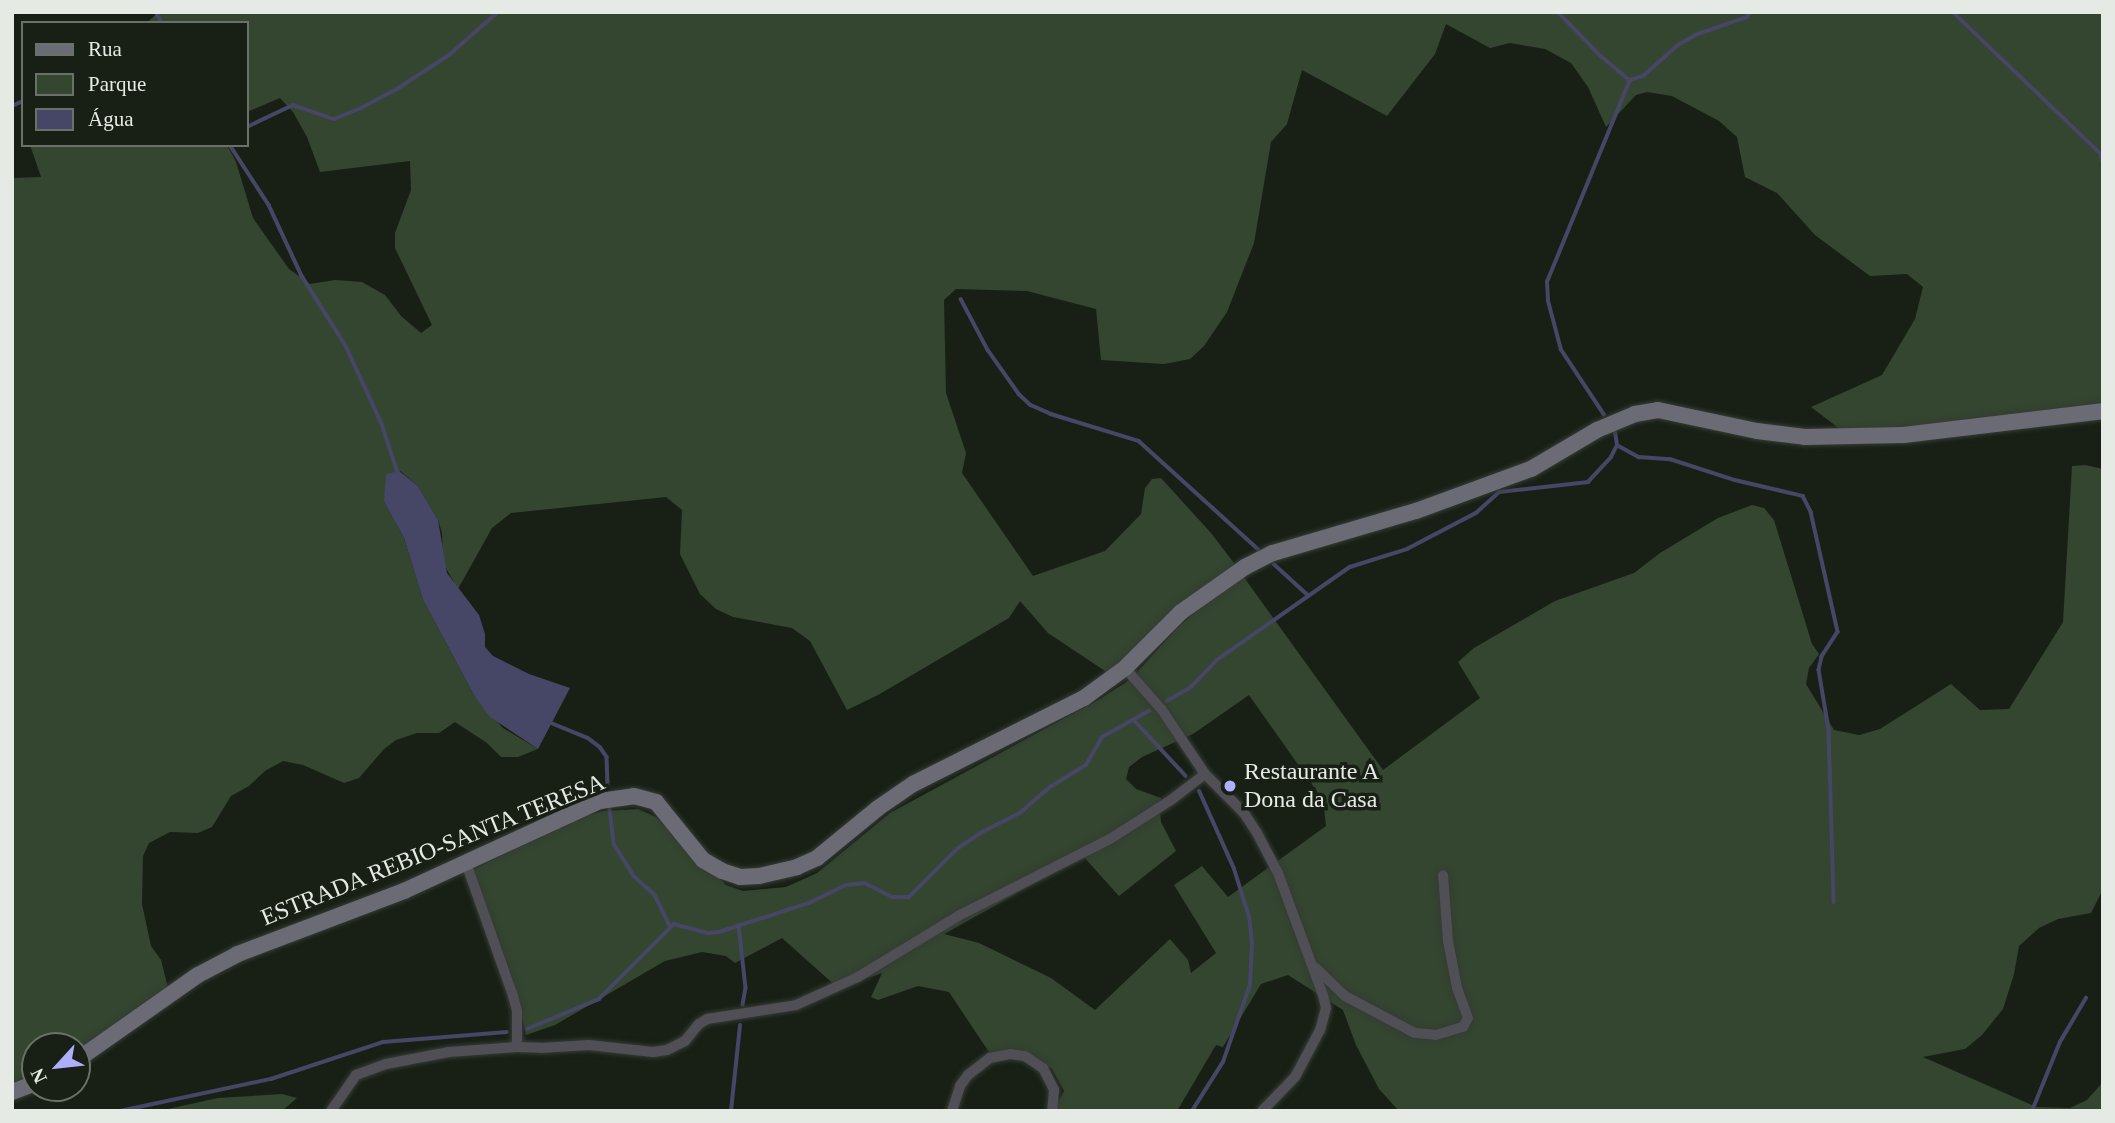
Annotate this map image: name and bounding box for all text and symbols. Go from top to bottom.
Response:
legend [21,21,248,147]
text: Rua [88,37,122,61]
text: Parque [88,72,146,96]
text: Água [88,107,134,131]
place label: Restaurante A Dona da Casa [1244,758,1381,814]
street label: ESTRADA REBIO-SANTA TERESA [255,767,611,933]
marker: Restaurante A Dona da Casa [1222,778,1238,794]
north arrow [21,1032,91,1102]
text: N [26,1065,51,1087]

